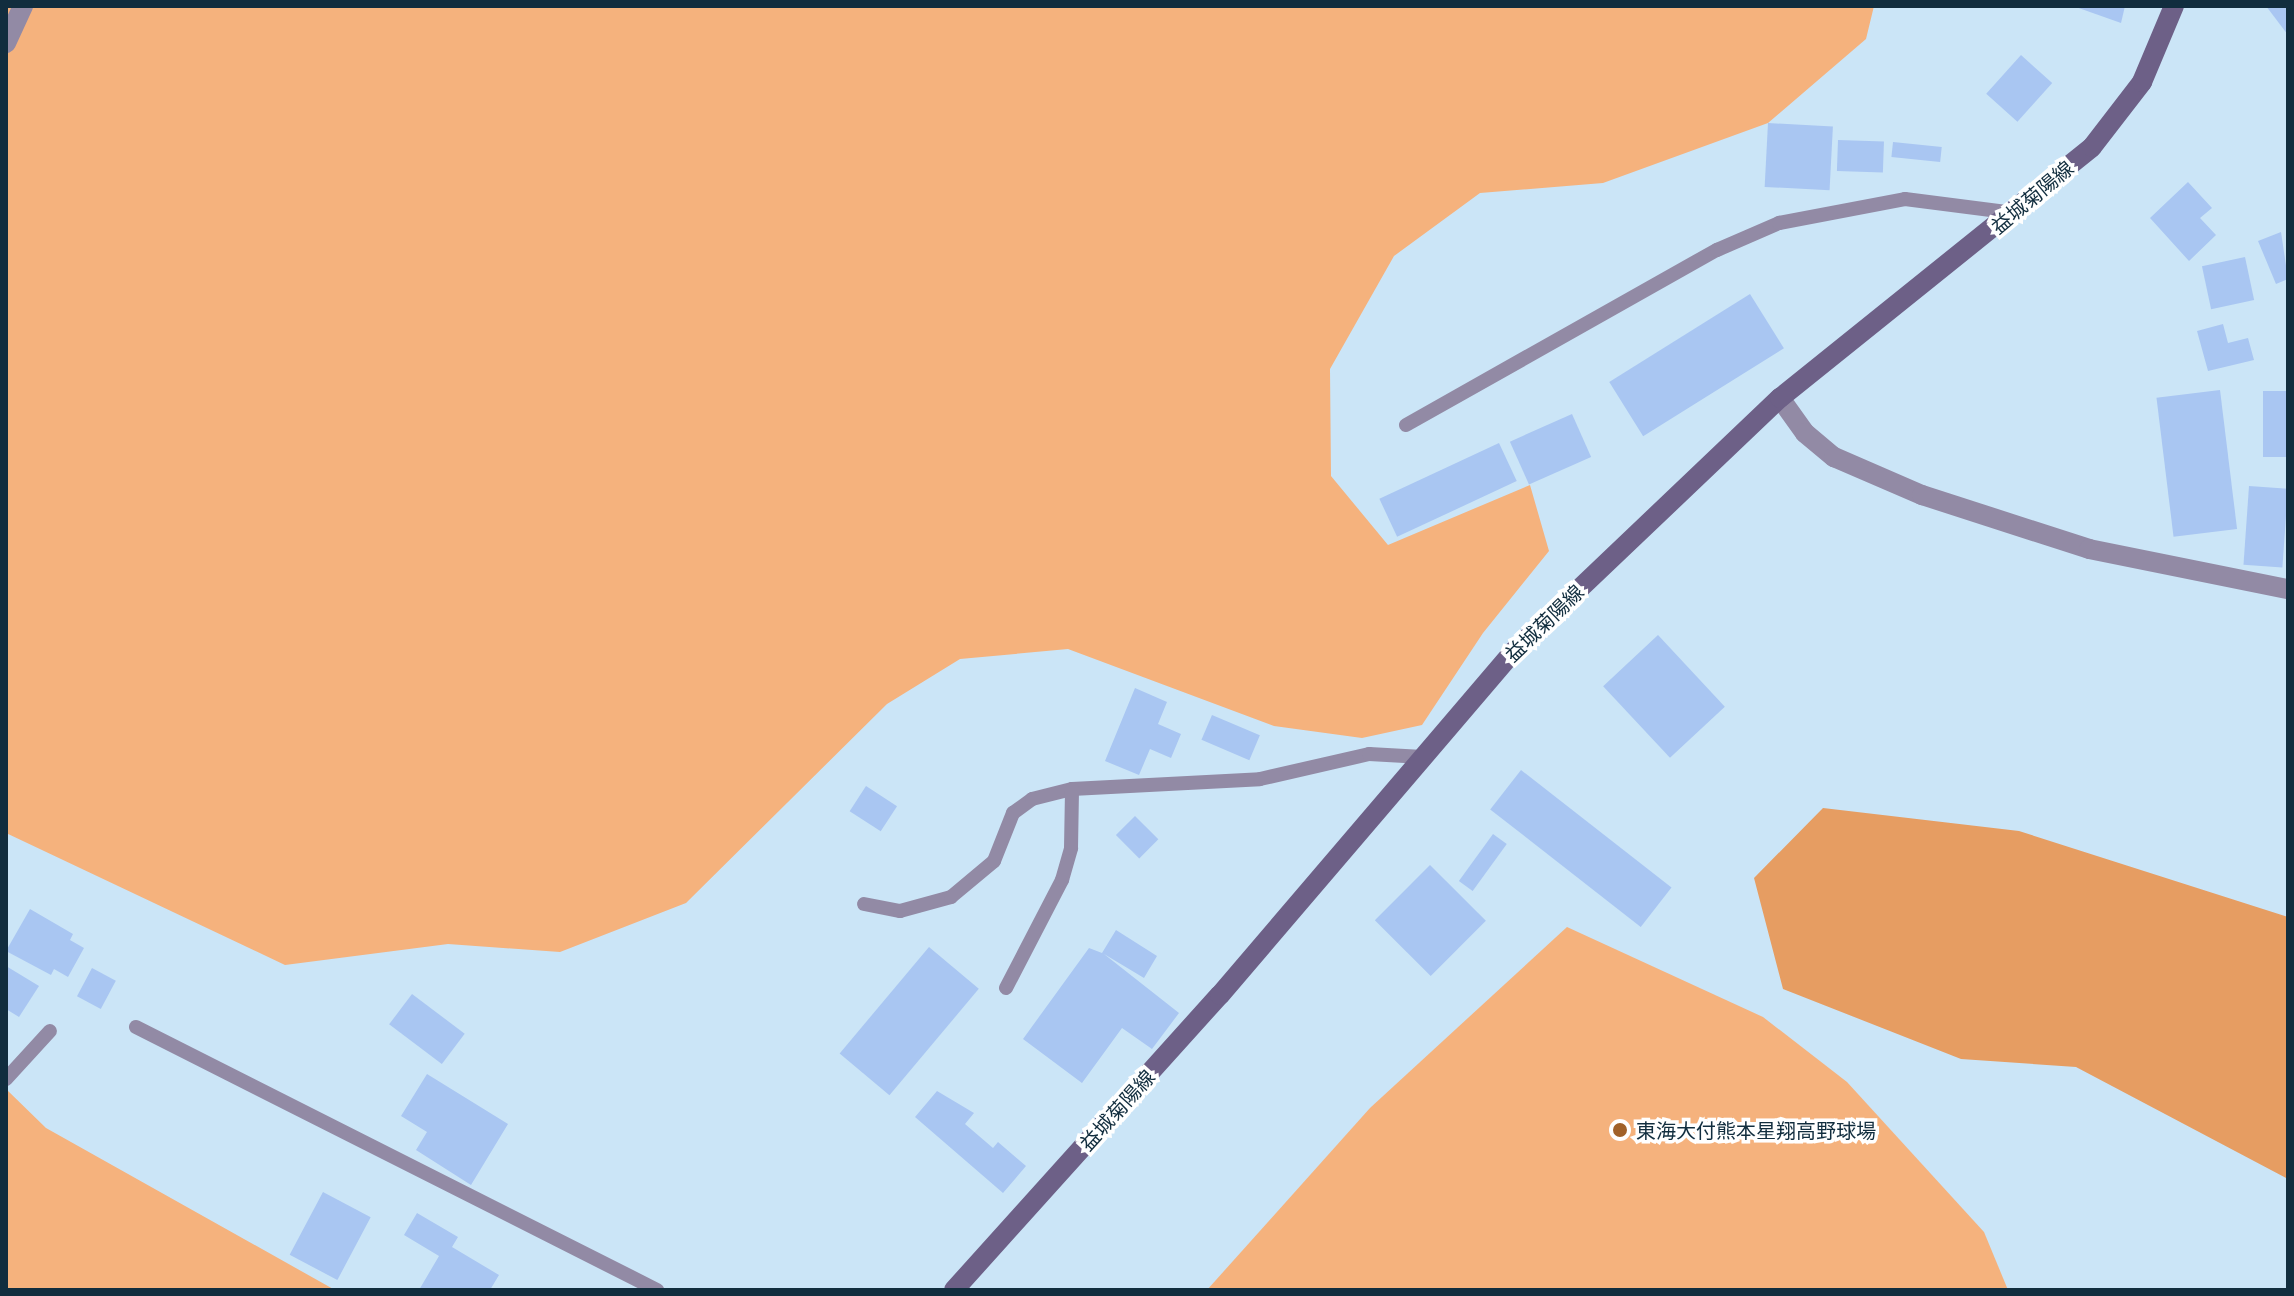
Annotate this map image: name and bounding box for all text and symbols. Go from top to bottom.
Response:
street label: 益城菊陽線 [1986,156,2078,238]
street label: 益城菊陽線 [1500,580,1588,666]
street label: 益城菊陽線 [1075,1065,1159,1155]
place label: 東海大付熊本星翔高野球場 [1636,1118,1876,1142]
marker: 東海大付熊本星翔高野球場 [1611,1121,1629,1139]

